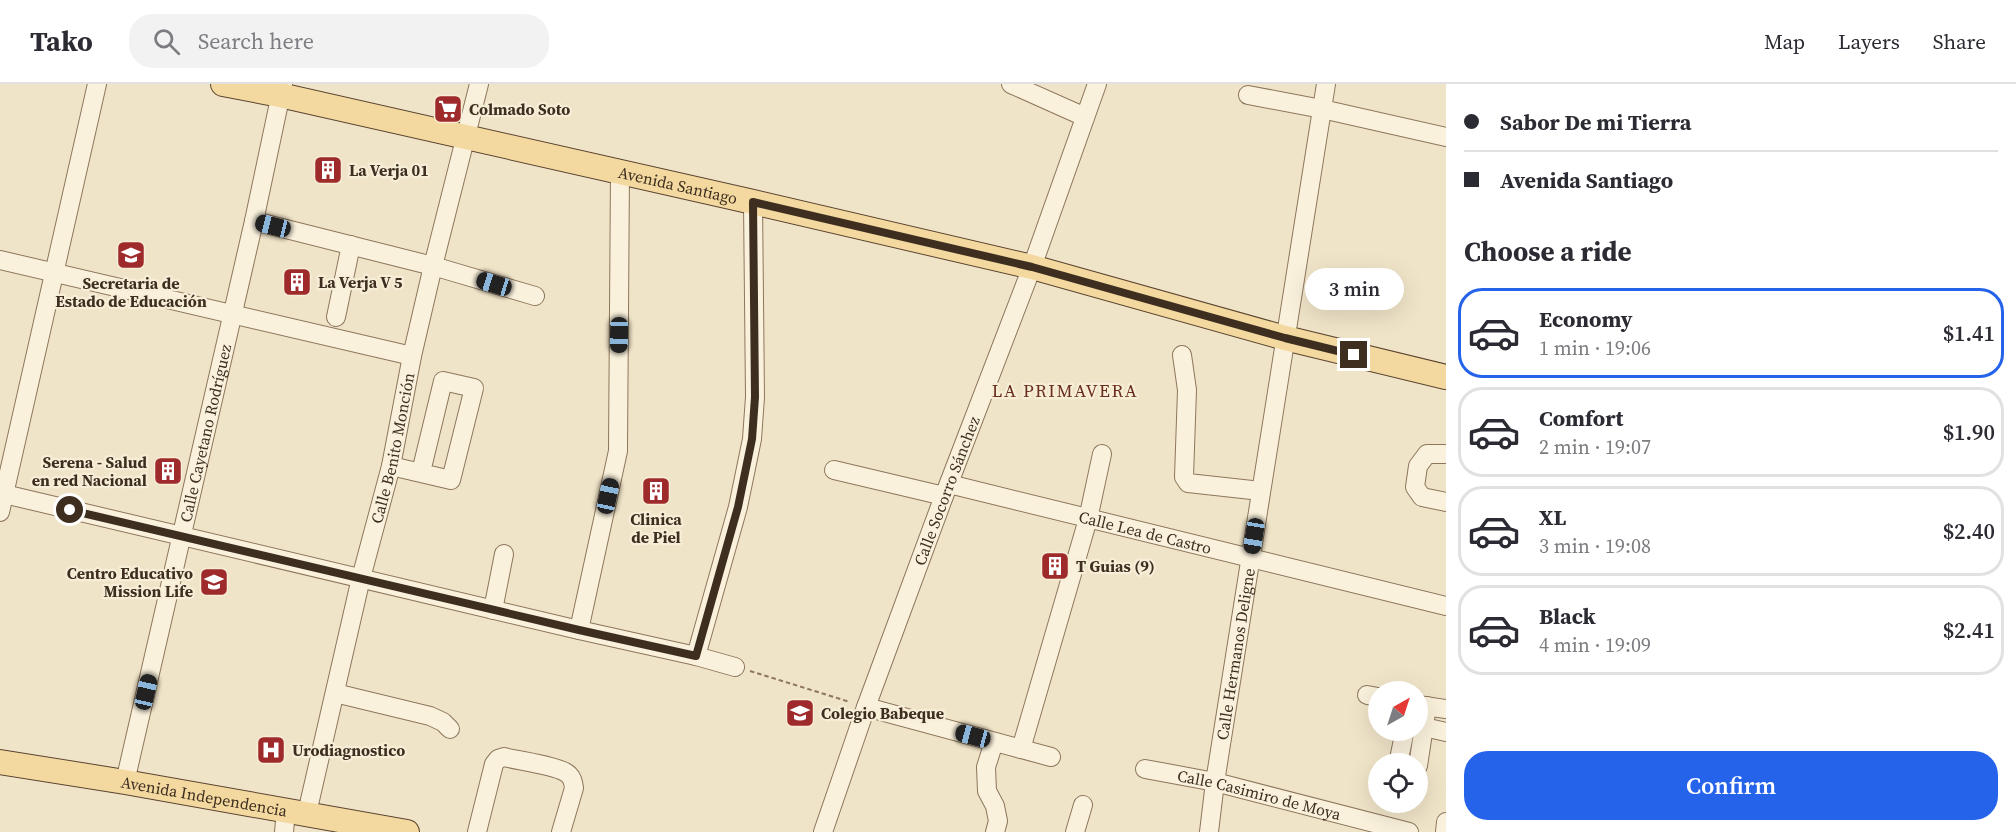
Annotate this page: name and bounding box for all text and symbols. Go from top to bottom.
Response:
search box [129,14,549,68]
text: Tako [30,22,93,60]
icon: search [150,25,183,58]
text: Search here [198,26,314,56]
text: Map [1764,27,1805,56]
text: Layers [1838,27,1900,56]
text: Share [1933,27,1986,56]
supermarket icon: Colmado Soto [432,93,464,125]
place label: Colmado Soto [469,98,570,120]
text: Sabor De mi Tierra [1500,107,1691,137]
building icon: La Verja 01 [312,154,344,186]
place label: La Verja 01 [349,159,429,181]
street label: Avenida Santiago [616,161,740,209]
text: Avenida Santiago [1500,165,1673,195]
car [253,213,293,239]
text: Choose a ride [1464,233,1632,270]
school or university icon: Secretaria de Estado de Educación [115,239,147,271]
building icon: La Verja V 5 [281,266,313,298]
callout: 3 min [1304,268,1404,310]
car [474,270,514,298]
place label: La Verja V 5 [318,271,403,293]
place label: Secretaria de Estado de Educación [55,272,207,312]
text: 3 min [1329,275,1380,303]
text: Economy [1539,304,1633,334]
icon: car [1467,306,1521,360]
car [610,317,628,353]
text: $1.41 [1943,318,1995,348]
text: 1 min · 19:06 [1539,334,1651,362]
route end [1340,341,1367,368]
street label: Calle Cayetano Rodríguez [174,342,236,524]
street label: Calle Benito Monción [365,370,420,526]
district label: LA PRIMAVERA [992,378,1138,403]
text: Comfort [1539,403,1623,433]
icon: car [1467,405,1521,459]
street label: Calle Socorro Sánchez [908,413,985,568]
text: $1.90 [1943,417,1995,447]
text: 2 min · 19:07 [1539,433,1651,461]
place label: Serena - Salud en red Nacional [32,451,147,491]
building icon: Serena - Salud en red Nacional [152,455,184,487]
building icon: Clinica de Piel [640,475,672,507]
car [595,477,621,515]
route start [56,496,83,523]
text: XL [1539,502,1566,532]
icon: car [1467,504,1521,558]
street label: Calle Lea de Castro [1077,505,1214,559]
place label: Clinica de Piel [630,508,682,548]
text: $2.40 [1943,516,1995,546]
car [1242,517,1266,555]
text: 3 min · 19:08 [1539,532,1651,560]
building icon: T Guias (9) [1039,550,1071,582]
place label: T Guias (9) [1076,555,1155,577]
place label: Centro Educativo Mission Life [67,562,193,602]
school or university icon: Centro Educativo Mission Life [198,566,230,598]
street label: Calle Hermanos Deligne [1211,566,1260,742]
text: Black [1539,601,1596,631]
icon: car [1467,603,1521,657]
text: $2.41 [1943,615,1995,645]
text: 4 min · 19:09 [1539,631,1651,659]
car [133,672,159,712]
north arrow [1368,681,1428,741]
map controls [1368,681,1428,813]
school or university icon: Colegio Babeque [784,697,816,729]
place label: Colegio Babeque [821,702,944,724]
car [953,723,993,749]
hospital icon: Urodiagnostico [255,734,287,766]
place label: Urodiagnostico [292,739,405,761]
button: Confirm [1464,751,1998,820]
button: locate [1368,753,1428,813]
street label: Calle Casimiro de Moya [1175,764,1344,825]
street label: Avenida Independencia [119,770,290,822]

